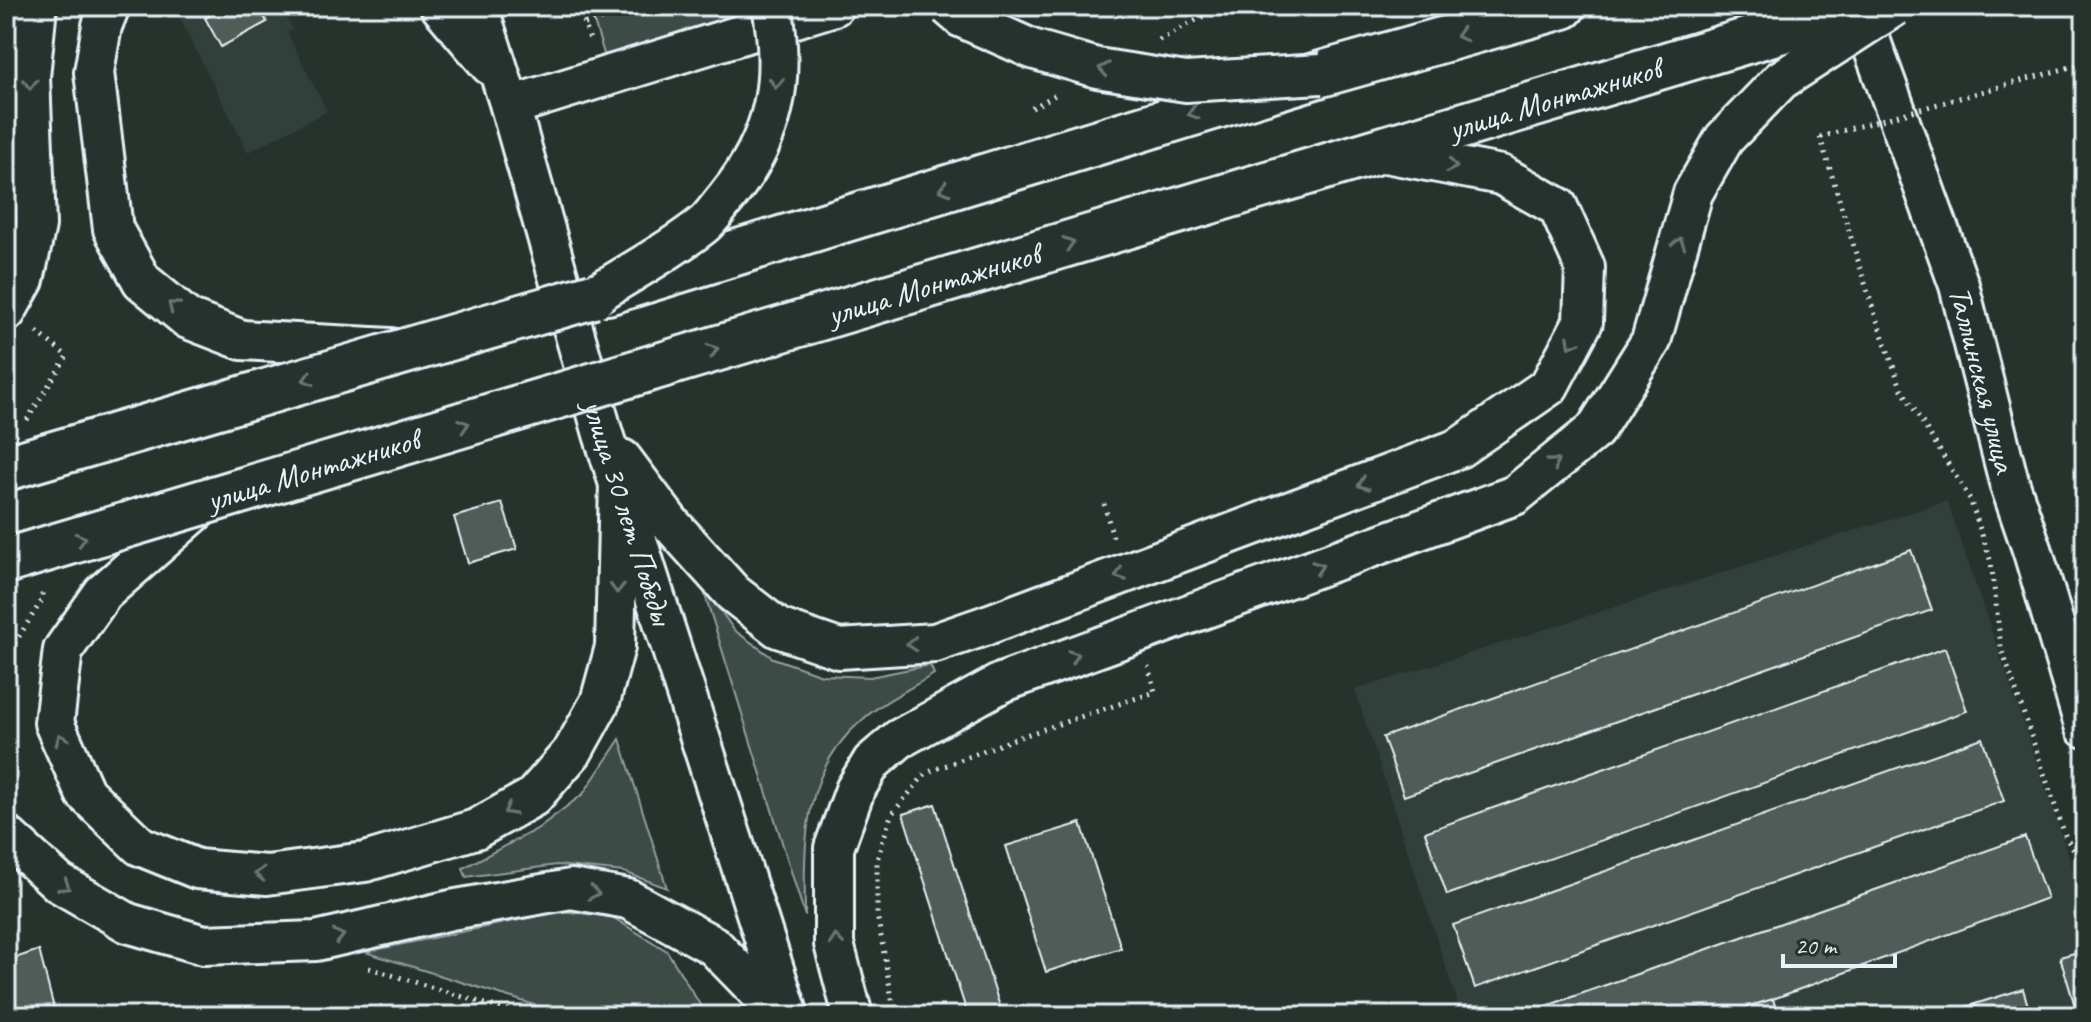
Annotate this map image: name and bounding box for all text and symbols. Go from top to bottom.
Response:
one-way arrow [1454,26,1468,42]
street label: улица Монтажников [1442,46,1671,150]
one-way arrow [1098,61,1111,78]
one-way arrow [768,77,785,90]
one-way arrow [21,78,39,91]
one-way arrow [1186,104,1200,120]
one-way arrow [1445,156,1459,173]
one-way arrow [938,180,952,196]
street label: улица Монтажников [821,232,1050,336]
one-way arrow [1062,236,1076,252]
one-way arrow [1670,236,1686,250]
street label: Таллинская улица [1939,282,2026,479]
one-way arrow [168,301,182,316]
one-way arrow [1566,335,1582,349]
one-way arrow [706,343,719,359]
one-way arrow [302,370,316,386]
street label: улица 30 лет Победы [573,393,683,632]
street label: улица Монтажников [200,417,429,521]
one-way arrow [457,418,470,434]
one-way arrow [1545,458,1559,473]
one-way arrow [1357,474,1371,491]
one-way arrow [73,532,87,548]
one-way arrow [1310,560,1324,577]
one-way arrow [1114,565,1128,582]
one-way arrow [608,582,625,595]
one-way arrow [905,636,918,653]
one-way arrow [1066,649,1080,666]
one-way arrow [55,733,71,747]
one-way arrow [504,800,518,816]
one-way arrow [253,865,266,882]
one-way arrow [56,876,71,891]
one-way arrow [587,884,601,901]
scale bar [1783,918,1895,968]
one-way arrow [332,928,345,945]
text: 20 m [1795,931,1838,961]
one-way arrow [827,933,844,946]

